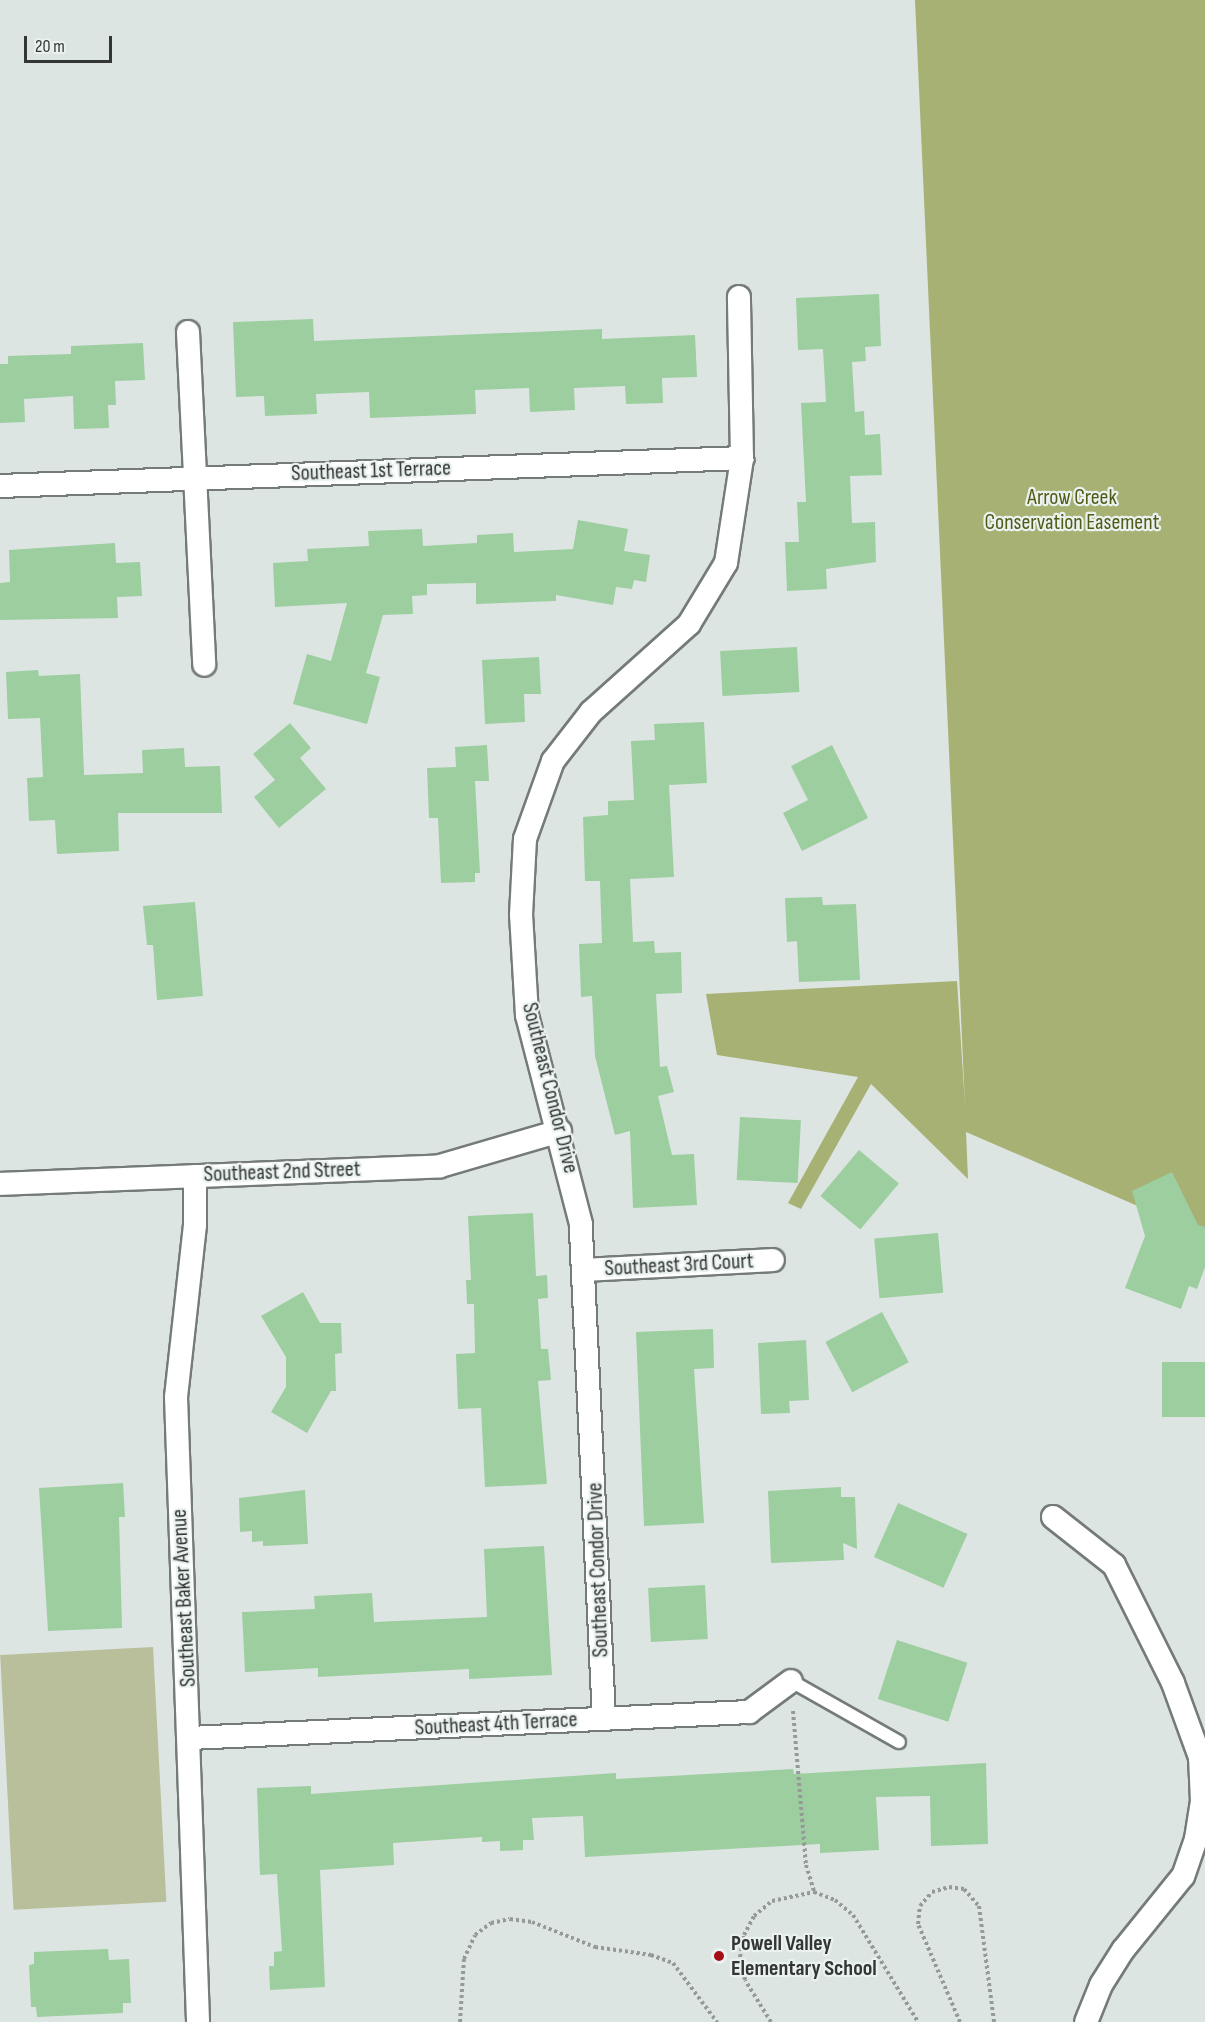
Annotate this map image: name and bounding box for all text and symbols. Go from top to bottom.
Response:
scale bar [27,24,116,62]
text: 20 m [35,36,65,57]
street label: Southeast 1st Terrace [291,455,451,487]
park label: Arrow Creek Conservation Easement [985,484,1159,536]
street label: Southeast Condor Drive [516,1000,584,1176]
street label: Southeast 2nd Street [203,1156,361,1188]
street label: Southeast 3rd Court [604,1248,754,1282]
street label: Southeast Condor Drive [582,1482,614,1658]
street label: Southeast Baker Avenue [166,1508,202,1688]
street label: Southeast 4th Terrace [414,1707,578,1741]
place label: Powell Valley Elementary School [731,1930,877,1982]
marker: Powell Valley Elementary School [712,1949,726,1963]

